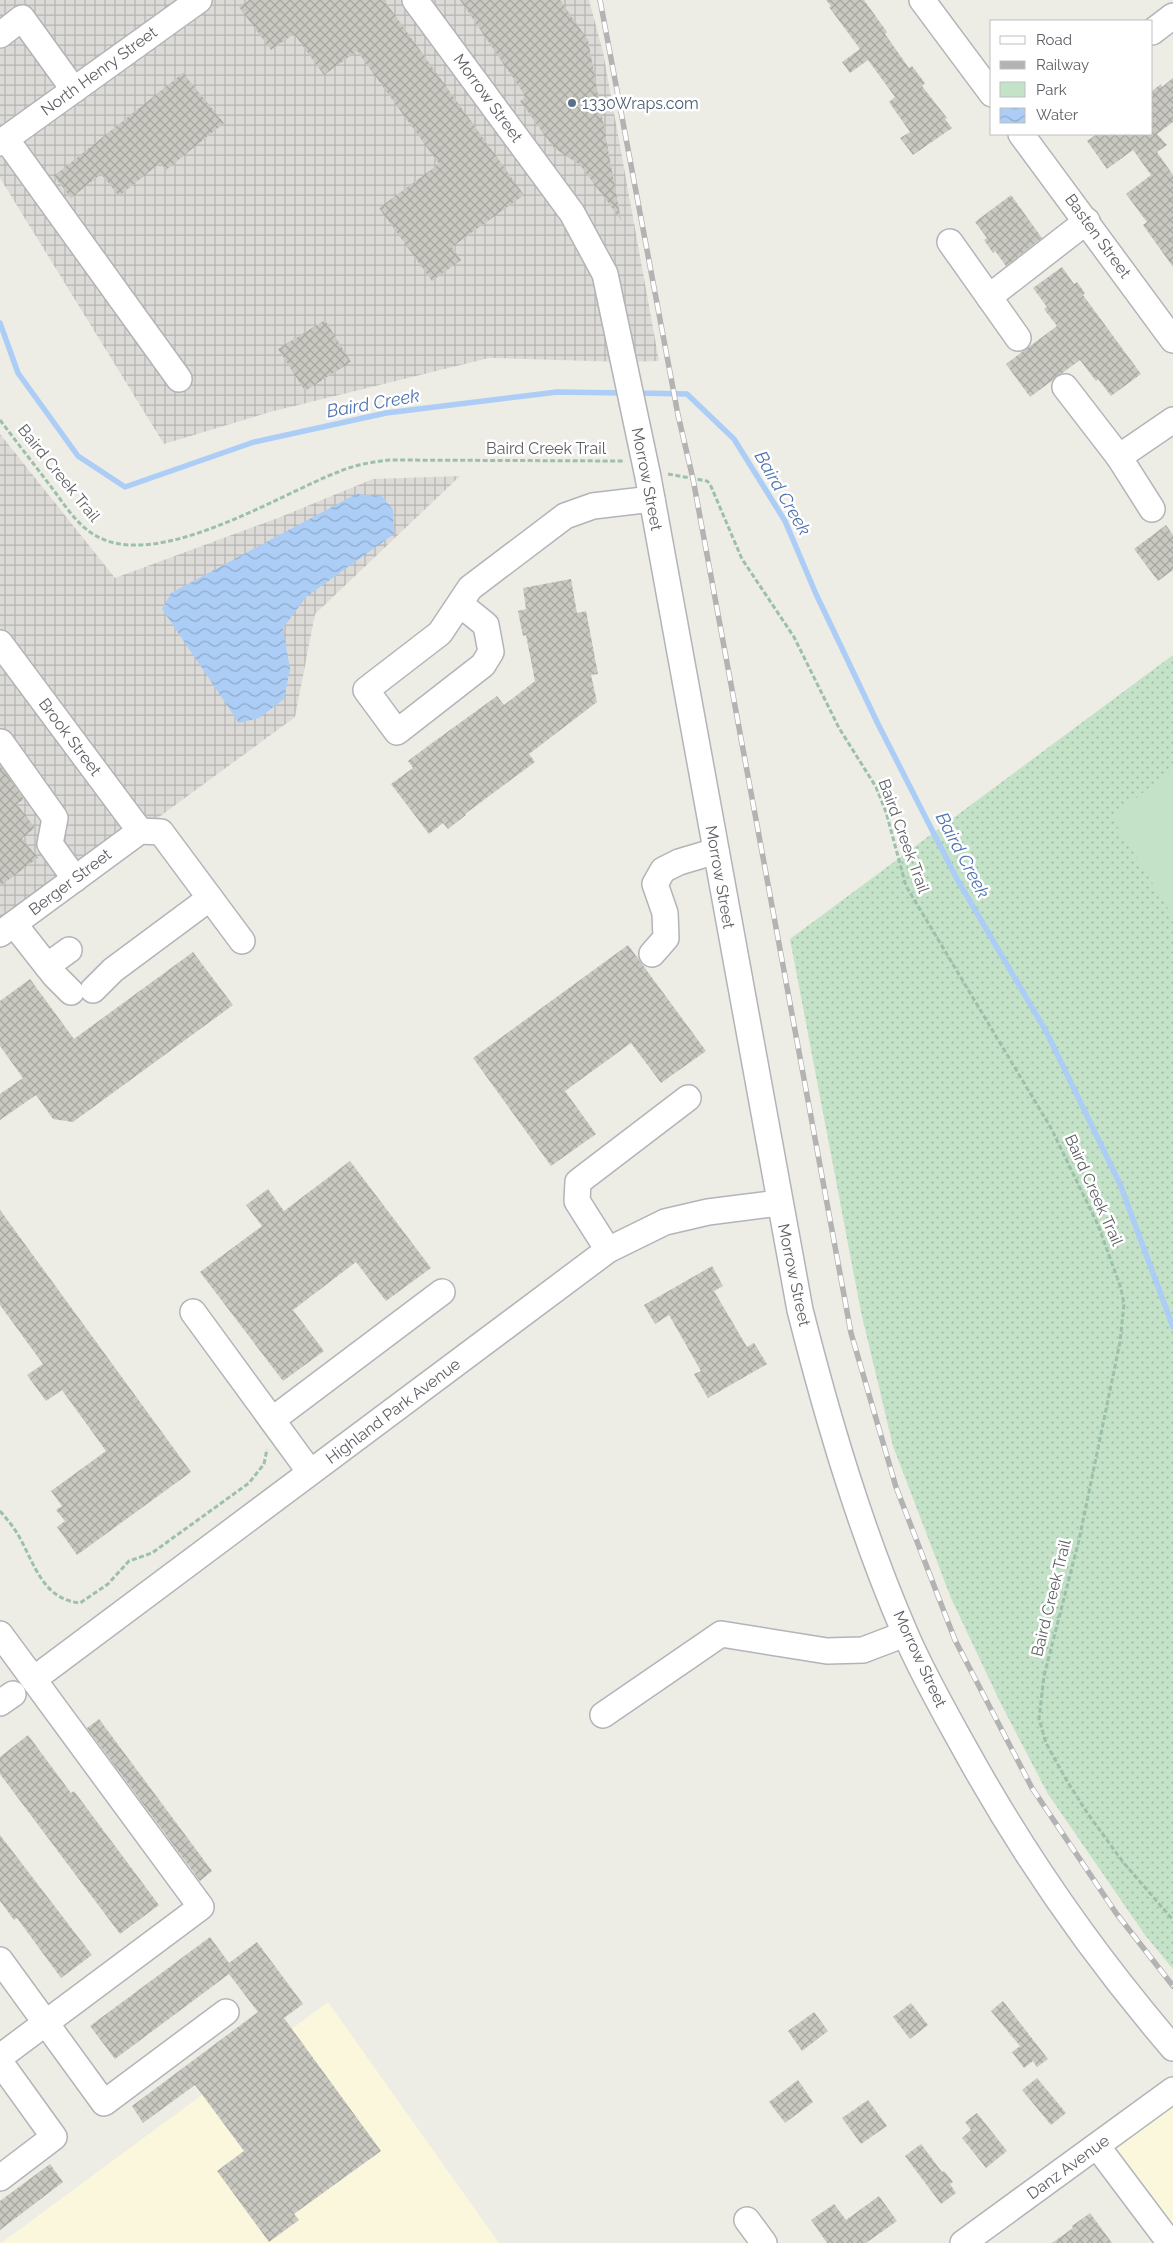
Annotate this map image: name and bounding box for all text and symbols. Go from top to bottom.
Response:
legend [990,20,1153,135]
street label: North Henry Street [37,22,161,119]
text: Road [1036,31,1072,49]
street label: Morrow Street [450,50,527,146]
text: Railway [1036,56,1089,74]
text: Park [1036,81,1067,99]
place label: 1330Wraps.com [582,94,699,113]
marker: 1330Wraps.com [566,97,578,109]
text: Water [1036,106,1079,124]
street label: Basten Street [1061,190,1135,282]
water label: Baird Creek [325,384,421,421]
street label: Baird Creek Trail [14,420,105,526]
street label: Morrow Street [628,426,666,533]
street label: Baird Creek Trail [486,439,607,458]
water label: Baird Creek [750,447,816,539]
street label: Brook Street [35,695,106,780]
street label: Baird Creek Trail [875,776,934,896]
water label: Baird Creek [932,809,994,902]
street label: Morrow Street [702,824,739,931]
street label: Berger Street [25,844,116,919]
street label: Baird Creek Trail [1061,1131,1127,1249]
street label: Morrow Street [774,1222,814,1329]
street label: Highland Park Avenue [322,1354,464,1468]
street label: Baird Creek Trail [1027,1537,1075,1659]
street label: Morrow Street [889,1608,951,1711]
street label: Danz Avenue [1023,2131,1113,2203]

